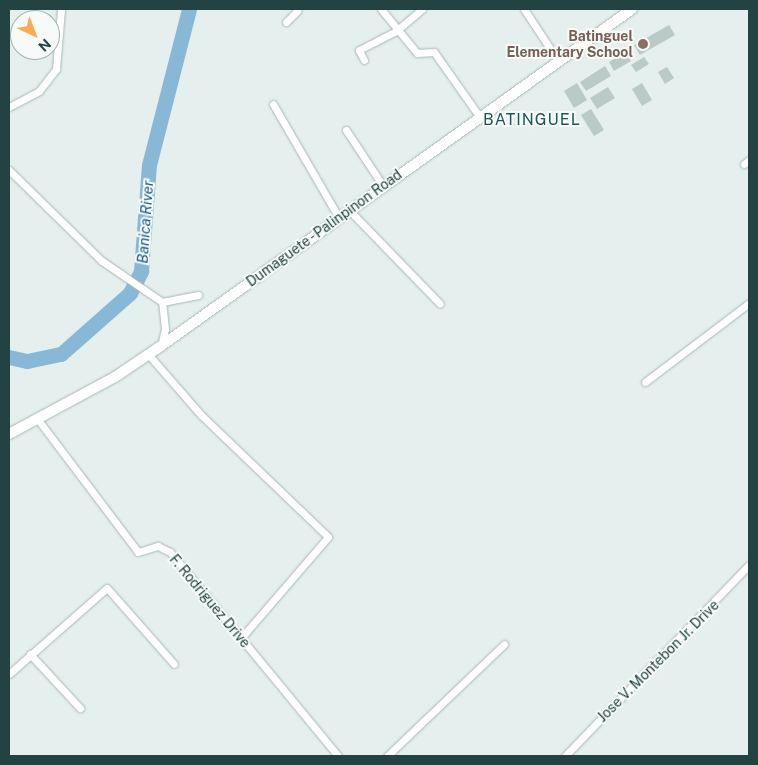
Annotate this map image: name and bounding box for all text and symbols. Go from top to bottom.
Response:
north arrow [10,10,60,60]
place label: Batinguel Elementary School [506,28,633,60]
text: N [35,36,54,55]
marker: Batinguel Elementary School [637,38,649,50]
district label: BATINGUEL [482,110,582,130]
street label: Dumaguete - Palinpinon Road [241,165,407,291]
water label: Banica River [133,180,157,264]
street label: F. Rodriguez Drive [166,551,254,651]
street label: Jose V. Montebon Jr. Drive [593,596,723,726]

